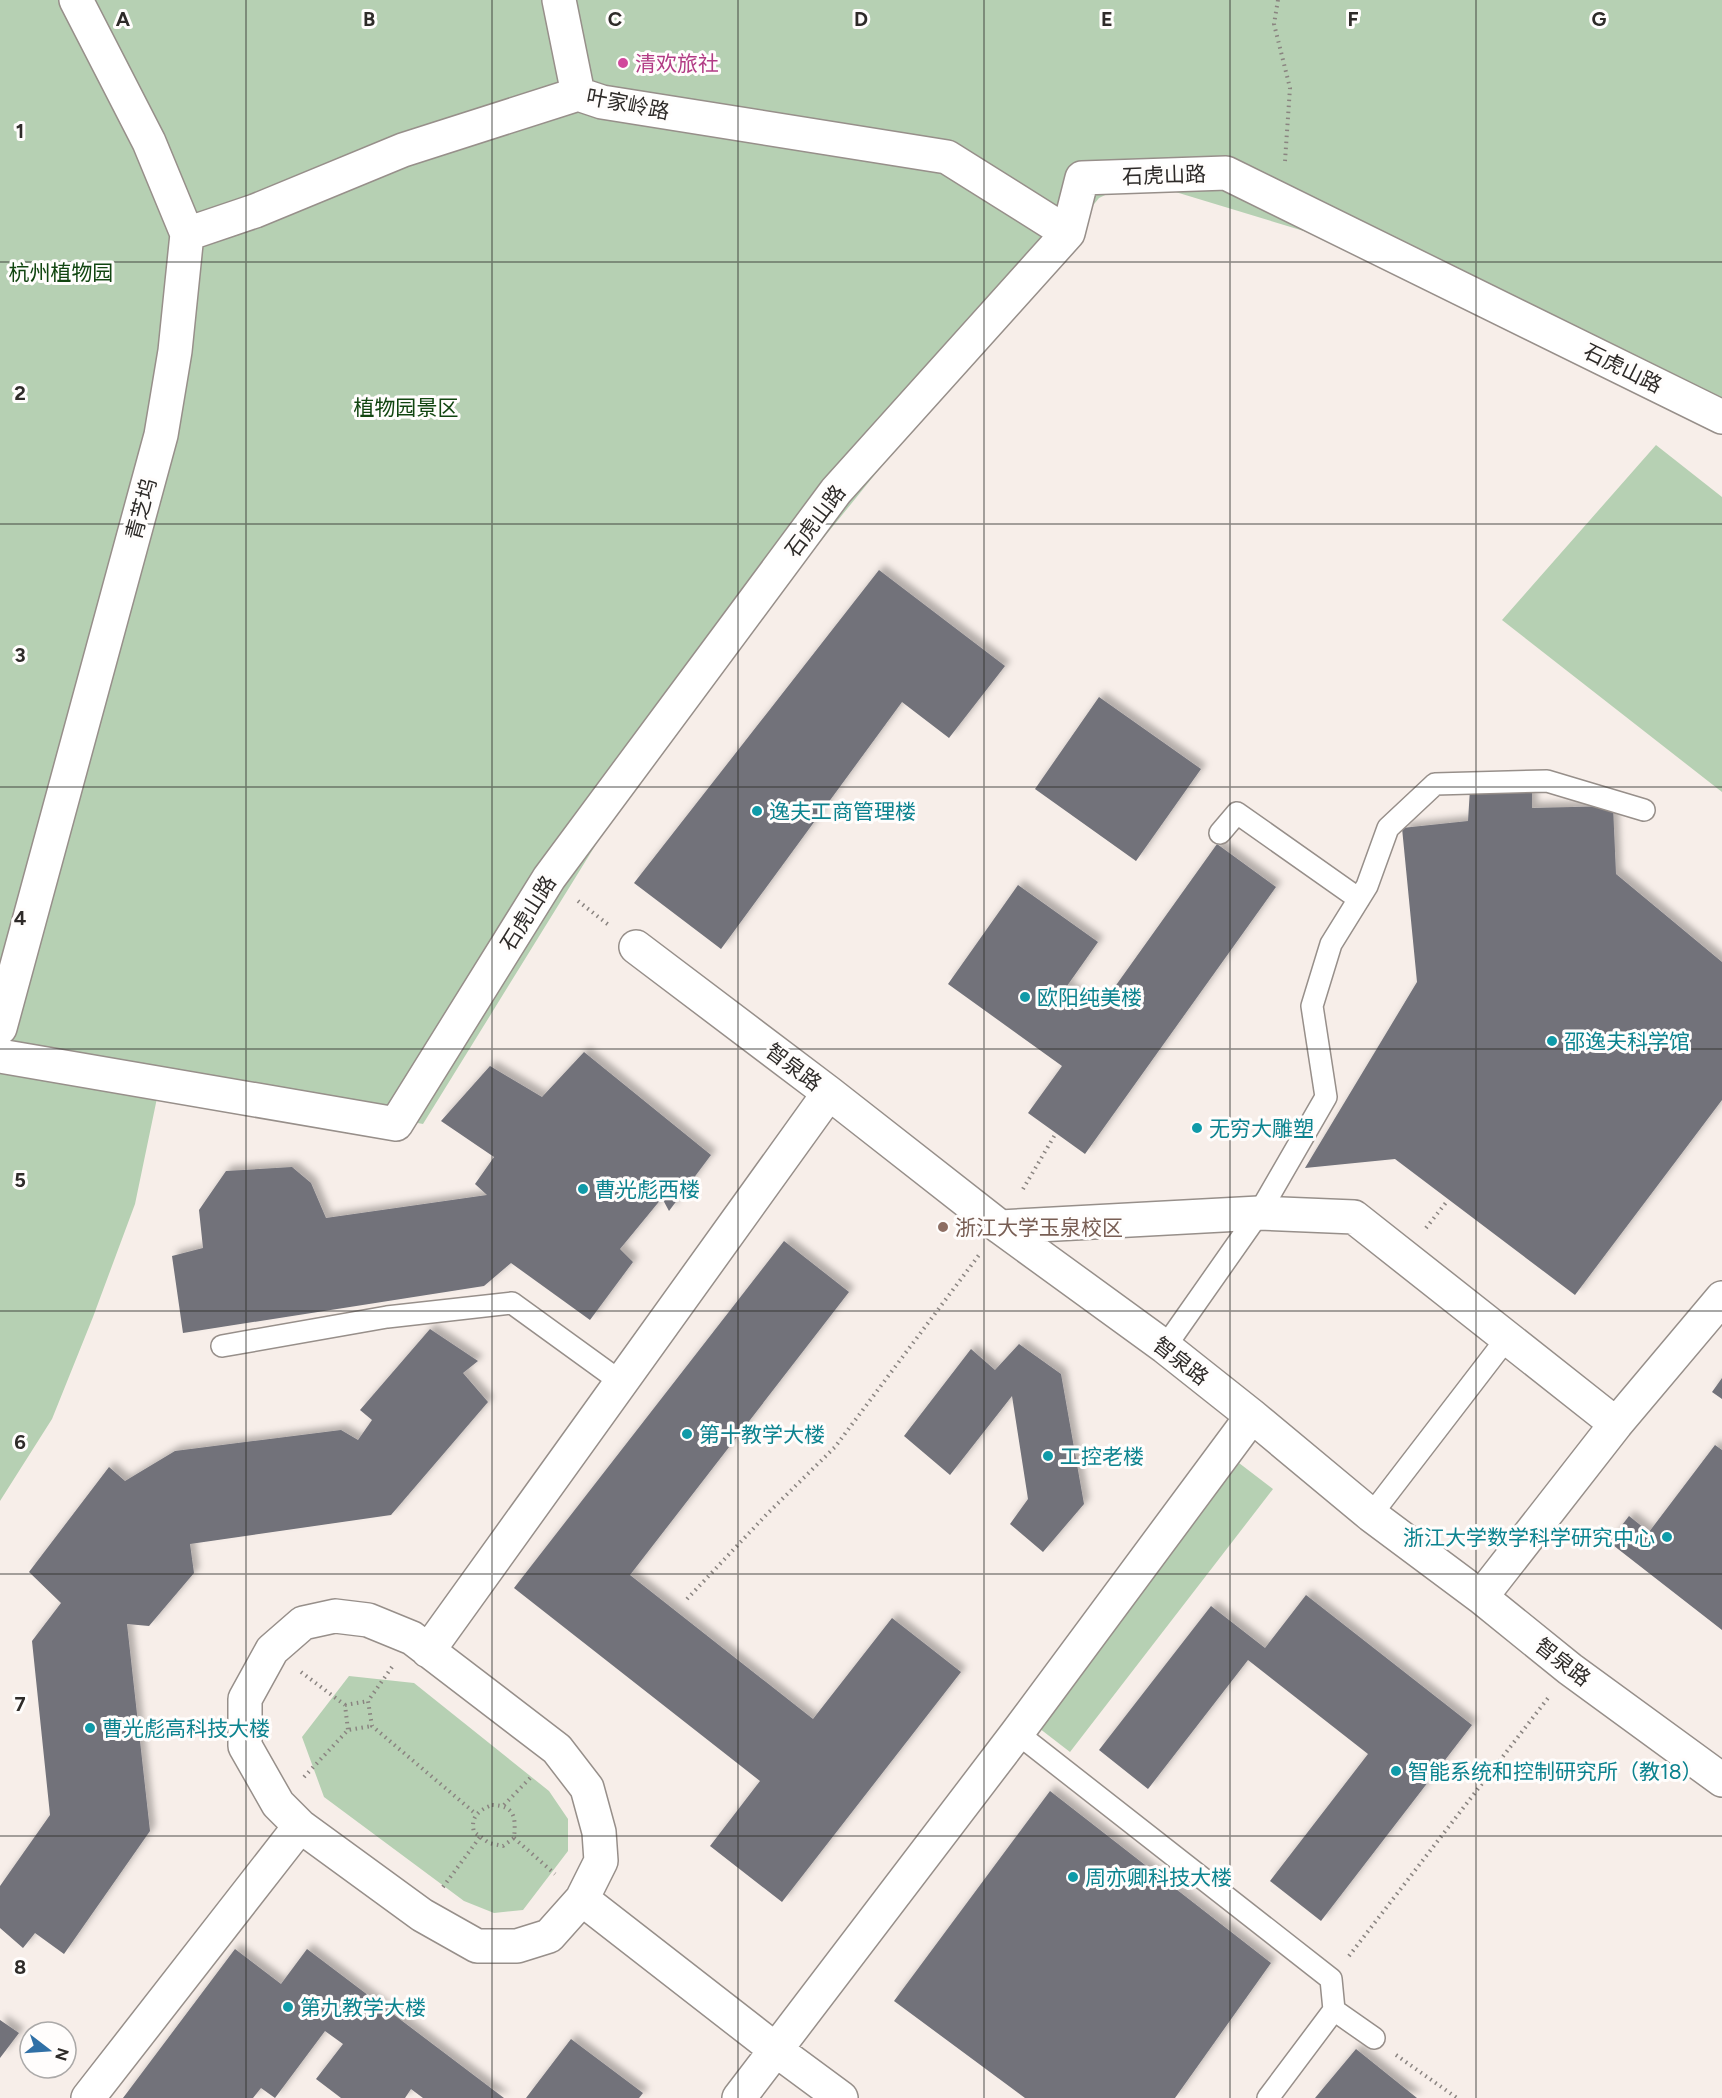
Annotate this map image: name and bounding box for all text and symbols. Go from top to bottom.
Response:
text: A [116,7,131,31]
text: B [363,7,375,31]
text: C [608,7,622,31]
text: D [854,7,868,31]
text: E [1101,7,1113,31]
text: F [1347,7,1359,31]
text: G [1592,7,1607,31]
place label: 清欢旅社 [635,51,719,76]
marker: 清欢旅社 [616,56,630,70]
street label: 叶家岭路 [584,84,672,124]
text: 1 [16,119,24,143]
street label: 石虎山路 [1122,161,1206,189]
park label: 杭州植物园 [9,260,114,285]
street label: 石虎山路 [1580,338,1666,398]
text: 2 [14,381,26,405]
park label: 植物园景区 [354,395,459,420]
street label: 青芝坞 [121,475,161,543]
street label: 石虎山路 [780,480,850,562]
text: 3 [14,643,26,667]
place label: 逸夫工商管理楼 [769,799,916,824]
marker: 逸夫工商管理楼 [750,804,764,818]
street label: 石虎山路 [495,871,561,955]
text: 4 [14,906,27,930]
place label: 欧阳纯美楼 [1037,985,1142,1010]
marker: 欧阳纯美楼 [1018,990,1032,1004]
place label: 邵逸夫科学馆 [1564,1029,1690,1054]
marker: 邵逸夫科学馆 [1545,1034,1559,1048]
street label: 智泉路 [761,1038,827,1096]
place label: 无穷大雕塑 [1209,1116,1314,1141]
marker: 无穷大雕塑 [1190,1121,1204,1135]
text: 5 [14,1168,26,1192]
place label: 曹光彪西楼 [595,1177,700,1202]
marker: 曹光彪西楼 [576,1182,590,1196]
place label: 浙江大学玉泉校区 [955,1215,1123,1240]
marker: 浙江大学玉泉校区 [936,1220,950,1234]
street label: 智泉路 [1148,1332,1214,1390]
place label: 第十教学大楼 [699,1422,825,1447]
marker: 第十教学大楼 [680,1427,694,1441]
text: 6 [14,1430,26,1454]
place label: 工控老楼 [1060,1444,1144,1469]
marker: 工控老楼 [1041,1449,1055,1463]
place label: 浙江大学数学科学研究中心 [1403,1525,1655,1550]
marker: 浙江大学数学科学研究中心 [1660,1530,1674,1544]
street label: 智泉路 [1530,1633,1596,1691]
text: 7 [14,1692,26,1716]
place label: 曹光彪高科技大楼 [102,1716,270,1741]
marker: 曹光彪高科技大楼 [83,1721,97,1735]
place label: 智能系统和控制研究所（教18） [1408,1759,1703,1784]
marker: 智能系统和控制研究所（教18） [1389,1764,1403,1778]
place label: 周亦卿科技大楼 [1085,1865,1232,1890]
marker: 周亦卿科技大楼 [1066,1870,1080,1884]
text: 8 [14,1955,26,1979]
place label: 第九教学大楼 [300,1995,426,2020]
marker: 第九教学大楼 [281,2000,295,2014]
north arrow [18,2020,78,2080]
text: N [51,2046,73,2063]

